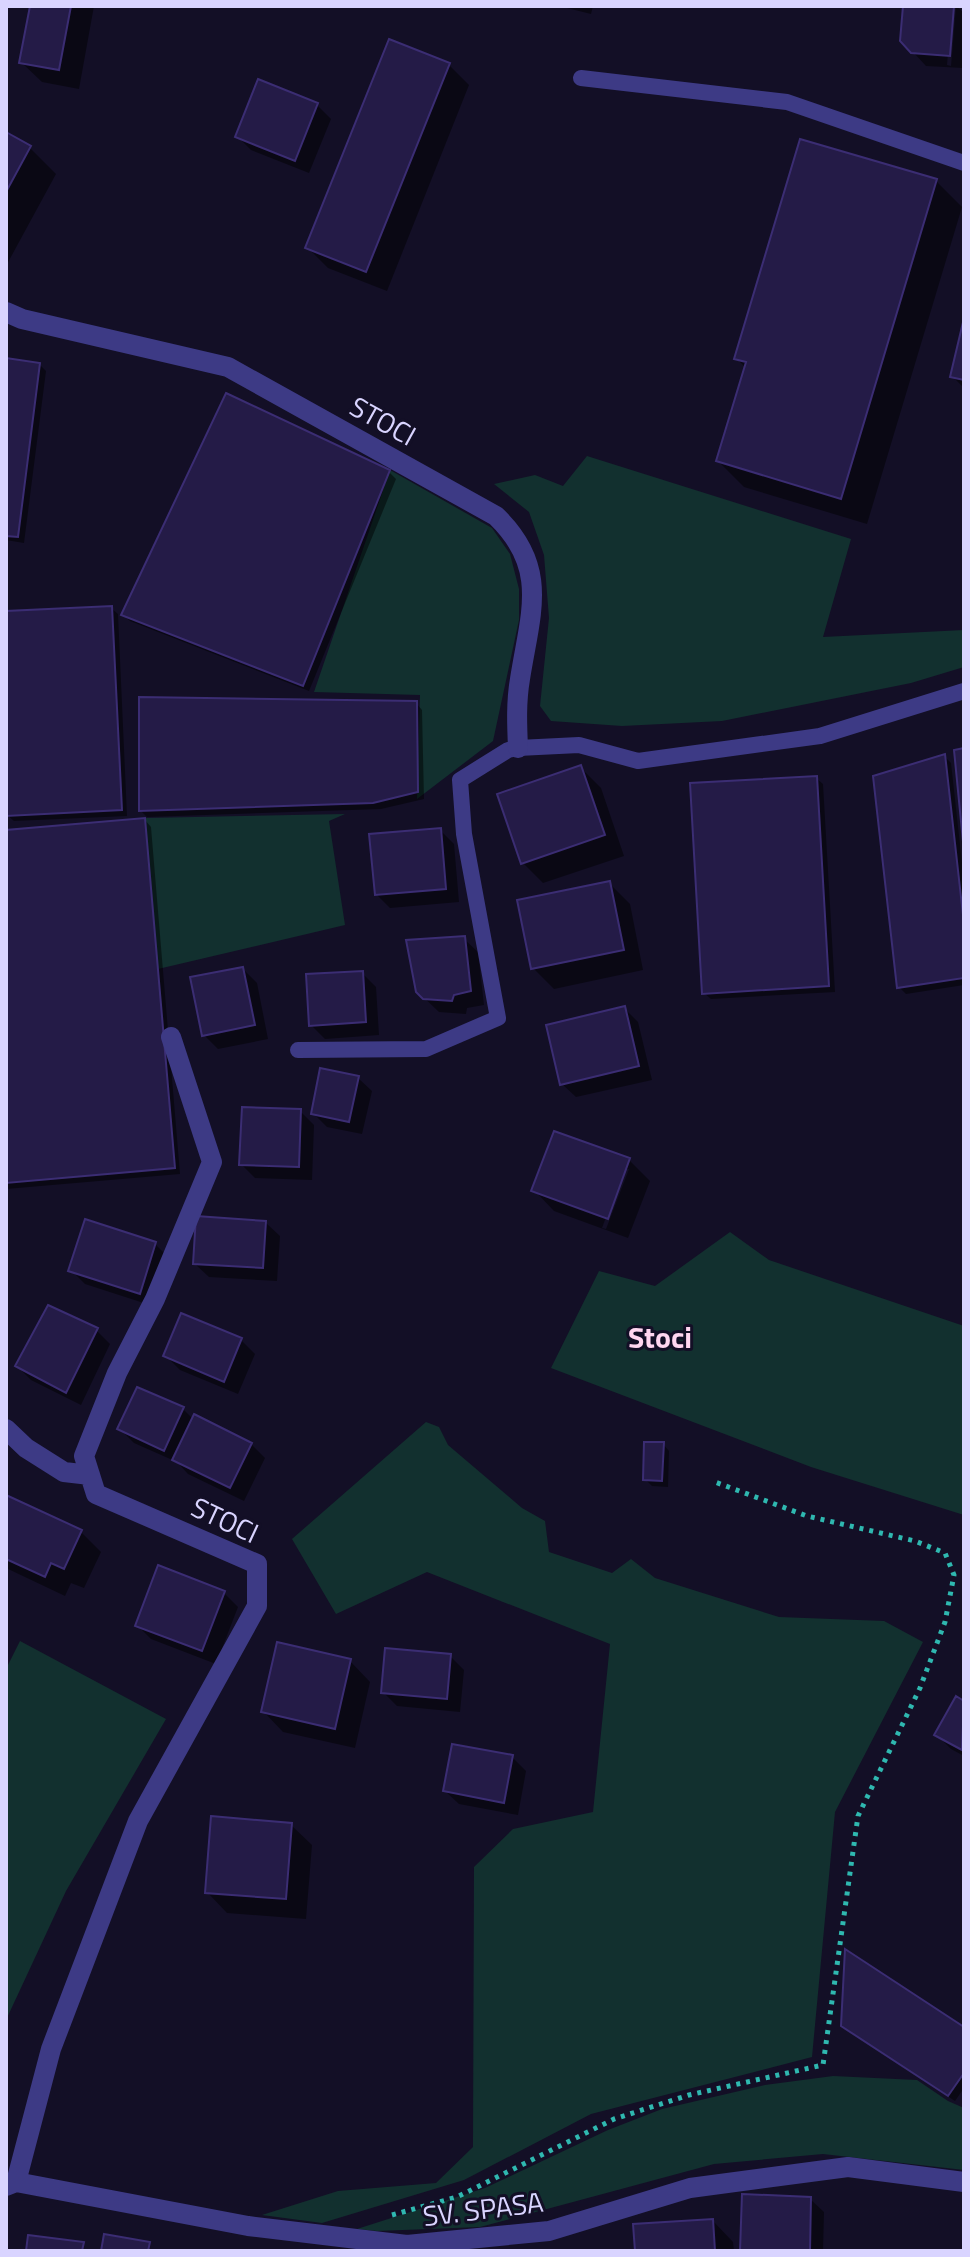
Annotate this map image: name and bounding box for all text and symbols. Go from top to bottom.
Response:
street label: STOCI [342,385,424,456]
district label: Stoci [628,1314,692,1360]
street label: STOCI [184,1485,266,1554]
street label: SV. SPASA [420,2180,546,2237]

